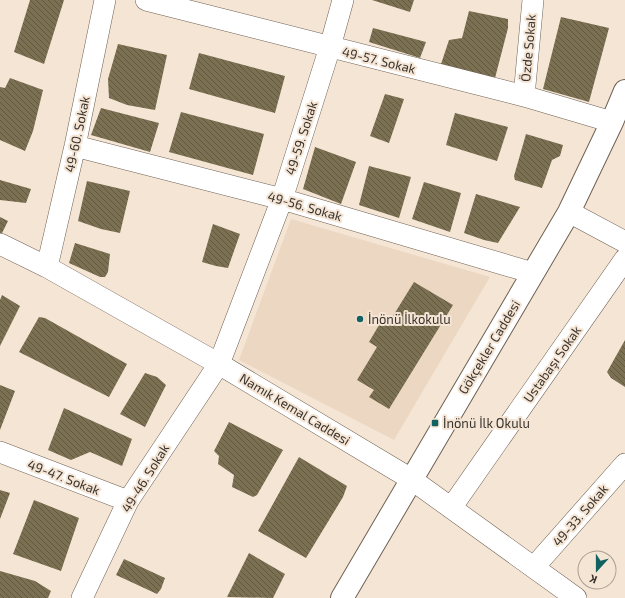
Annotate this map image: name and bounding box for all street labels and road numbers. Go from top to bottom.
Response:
street label: Özde Sokak [517,13,539,82]
street label: 49-57. Sokak [341,43,418,77]
street label: 49-60. Sokak [61,94,93,174]
street label: 49-59. Sokak [282,99,321,177]
street label: 49-56. Sokak [266,188,344,224]
street label: Gökçekler Caddesi [455,297,524,397]
street label: Ustabaşı Sokak [520,322,585,406]
street label: Namık Kemal Caddesi [237,370,353,448]
street label: 49-46. Sokak [118,441,173,515]
street label: 49-47. Sokak [26,456,103,498]
street label: 49-33. Sokak [549,481,611,549]

